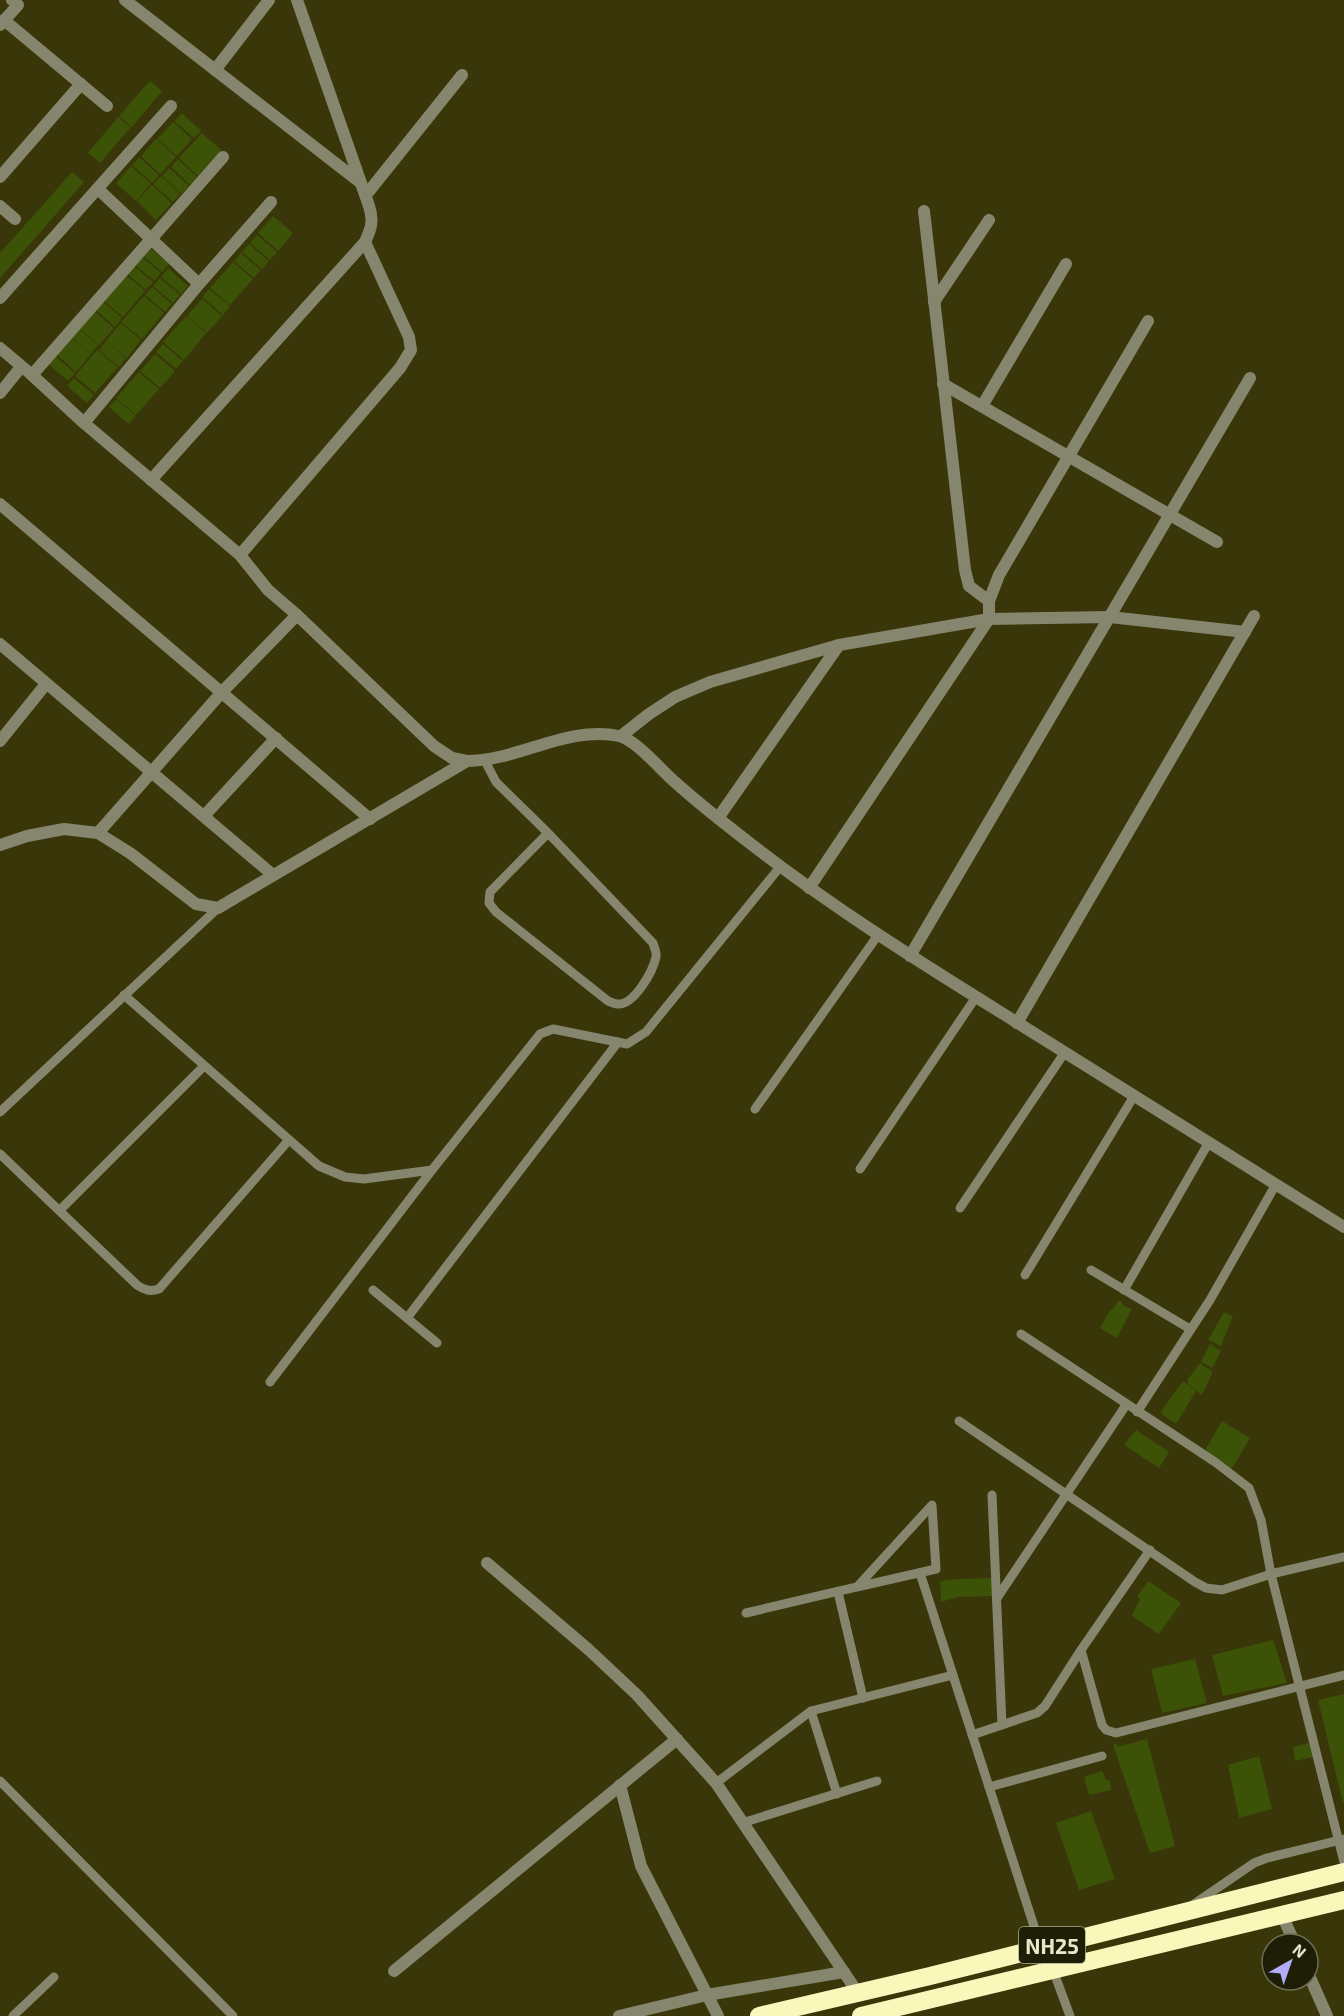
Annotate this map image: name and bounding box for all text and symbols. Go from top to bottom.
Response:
road number: NH25 [1019,1927,1085,1963]
north arrow [1260,1932,1320,1992]
text: N [1289,1939,1310,1961]

